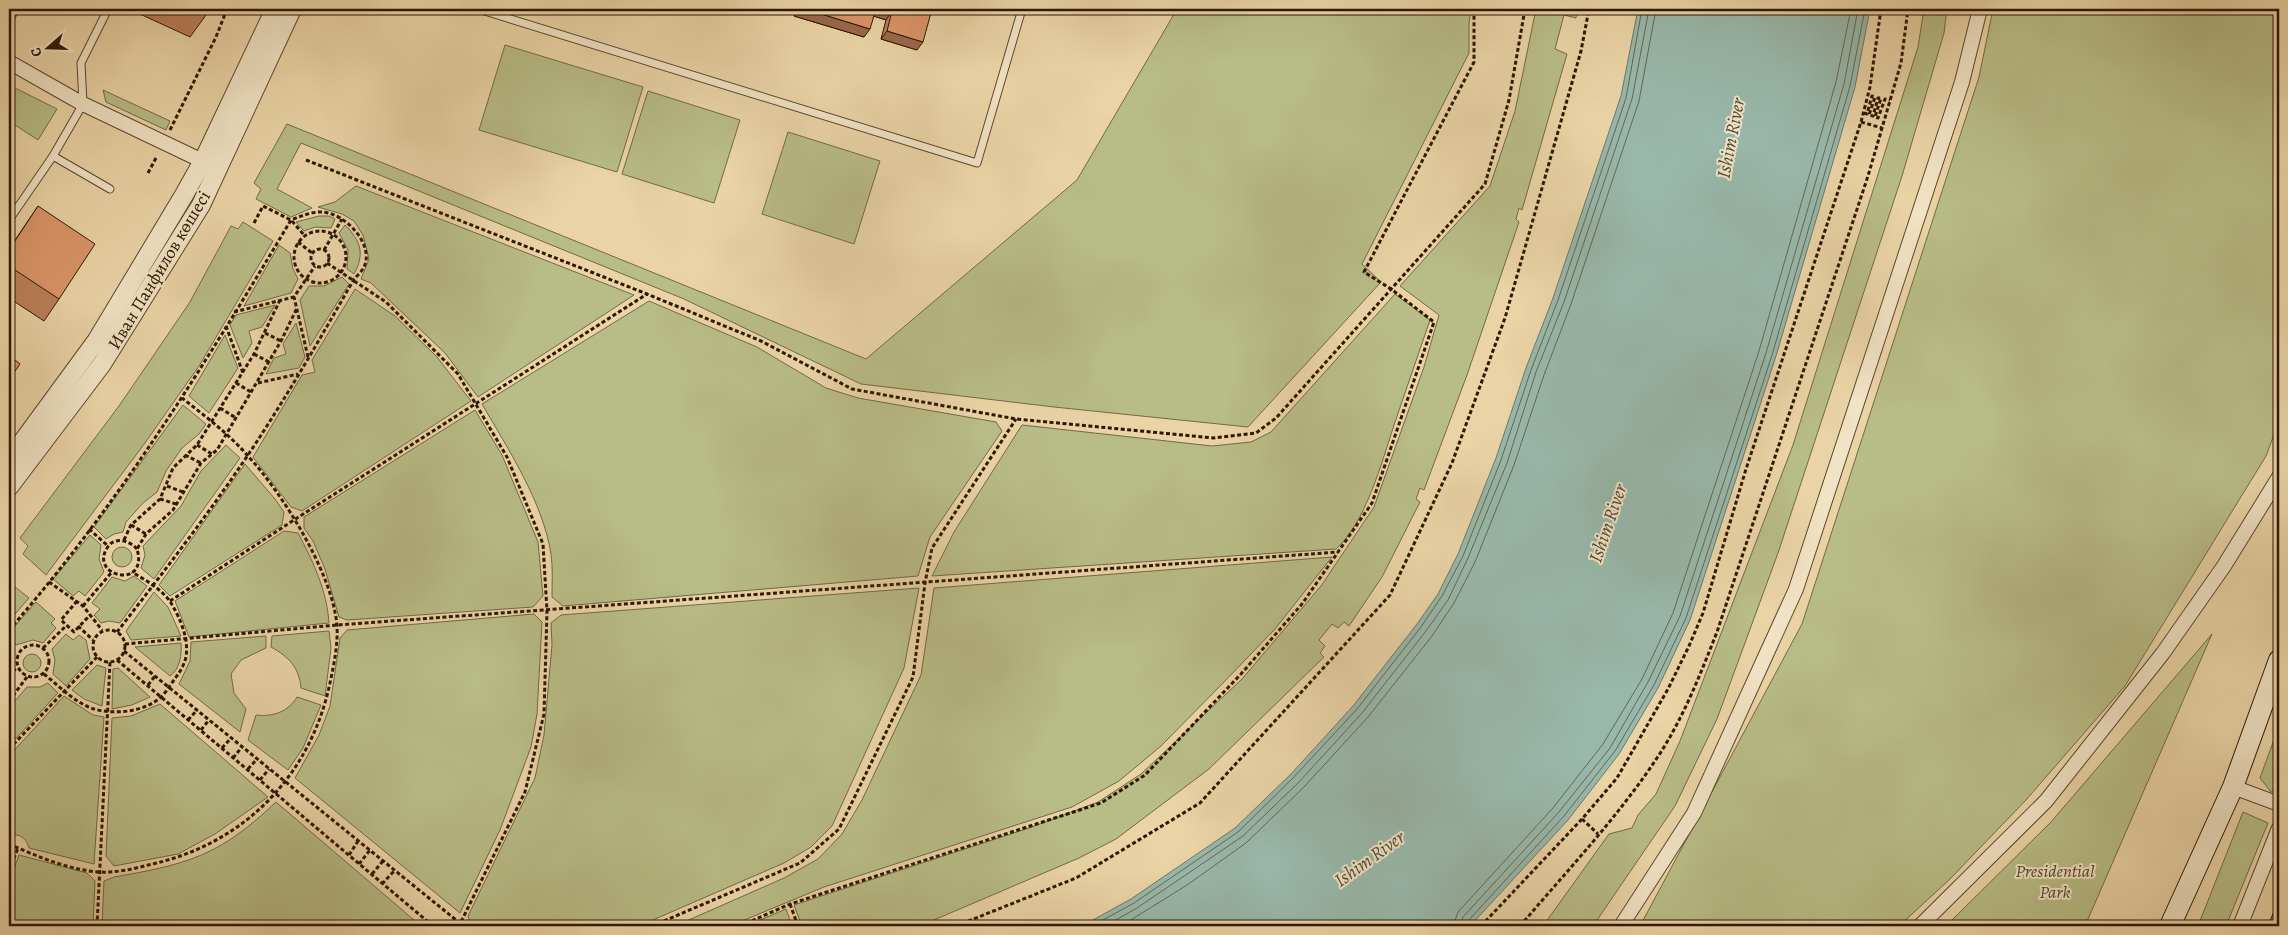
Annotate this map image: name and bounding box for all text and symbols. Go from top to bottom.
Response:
north arrow [22,22,72,72]
text: С [26,45,47,60]
water label: Ishim River [1710,94,1752,181]
street label: Иван Панфилов көшесі [102,186,216,354]
water label: Ishim River [1582,479,1634,566]
water label: Ishim River [1329,824,1411,893]
park label: Presidential Park [2015,859,2095,904]

